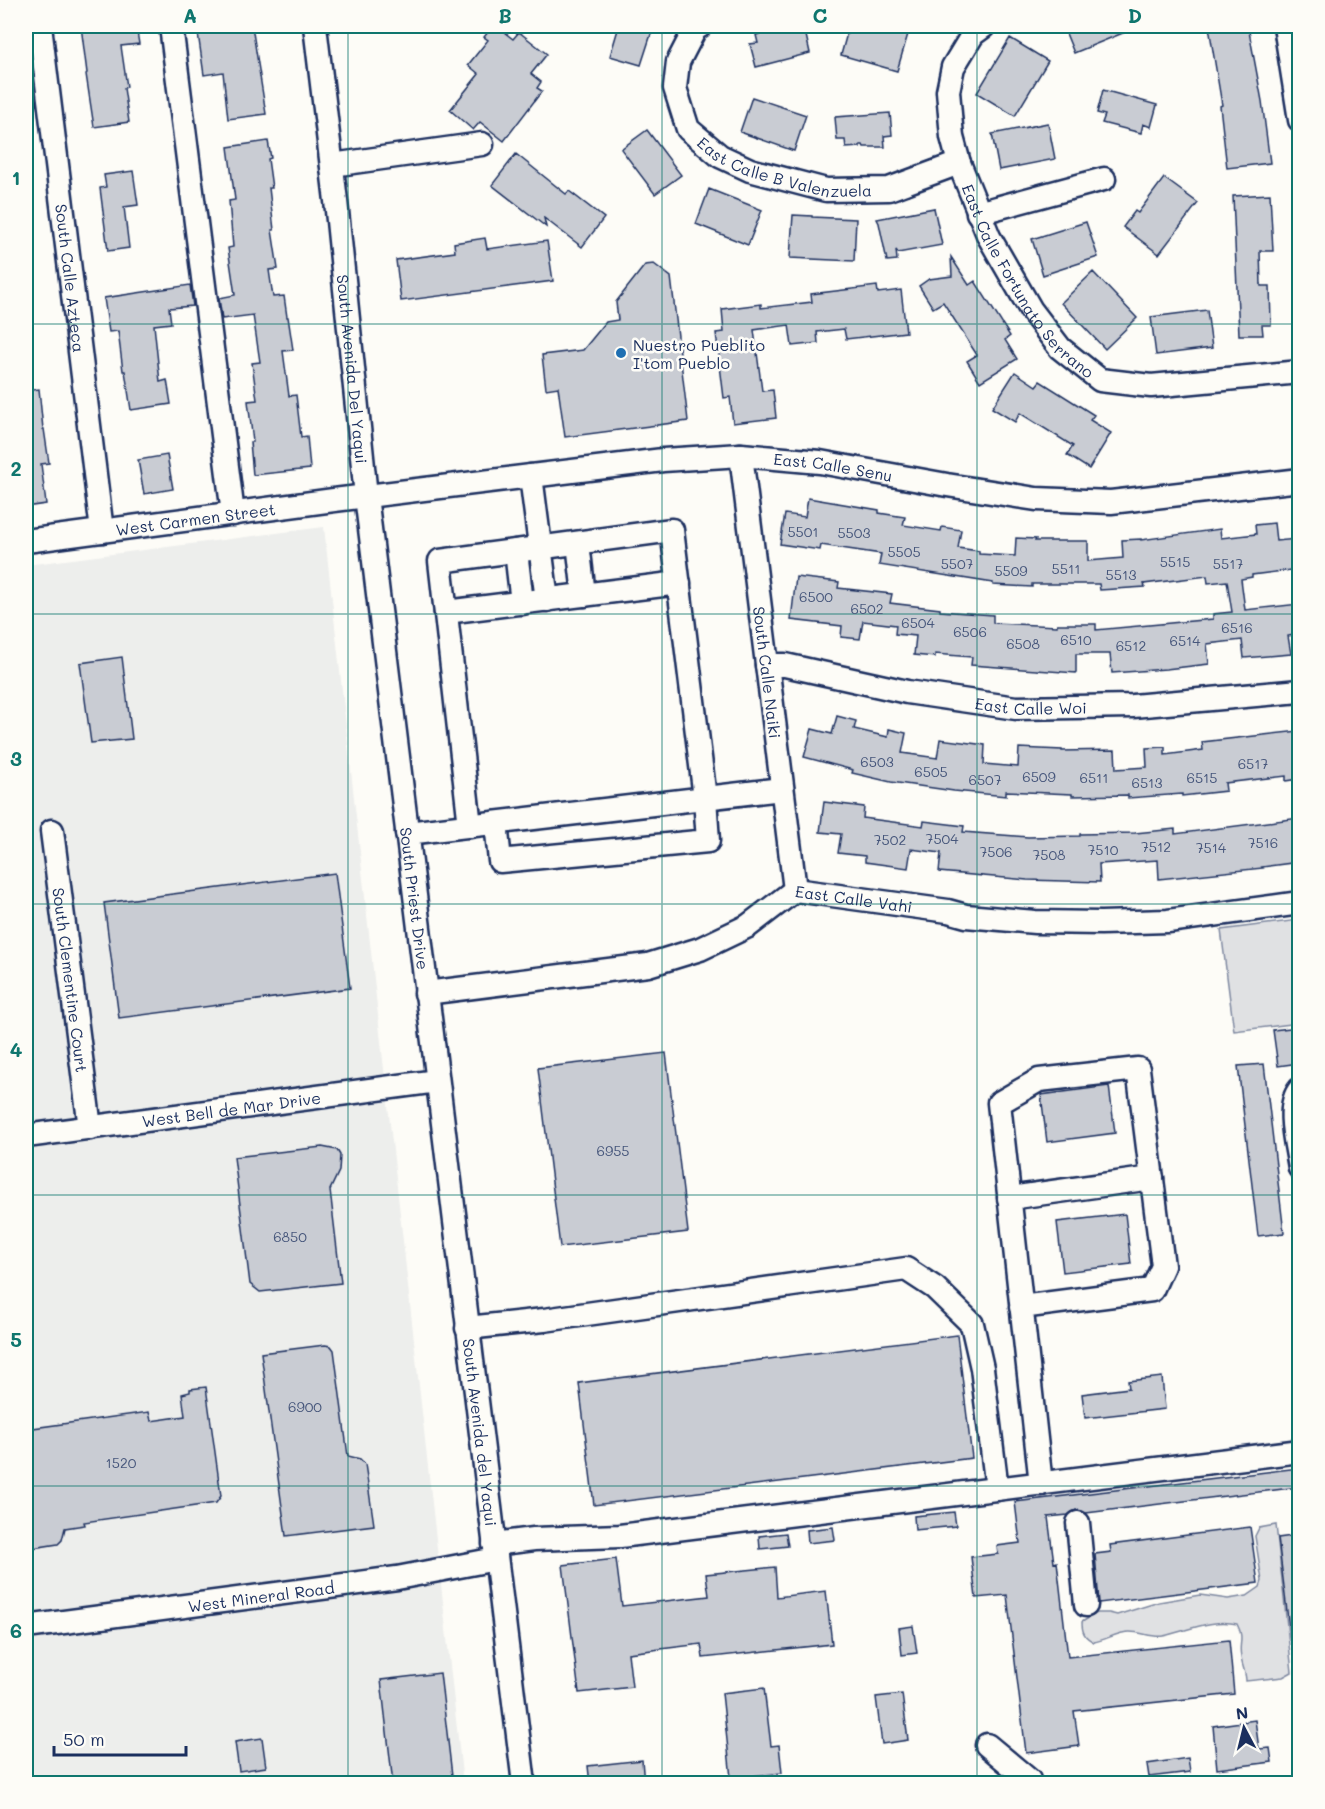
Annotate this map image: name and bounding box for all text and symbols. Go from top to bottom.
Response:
text: A [183,2,197,28]
text: B [498,2,512,28]
text: C [813,2,828,28]
text: D [1128,2,1142,28]
street label: East Calle B Valenzuela [694,131,872,201]
text: 1 [12,164,20,190]
street label: East Calle Fortunato Serrano [958,181,1099,382]
street label: South Calle Azteca [51,203,90,354]
street label: South Avenida Del Yaqui [333,273,373,464]
place label: Nuestro Pueblito I'tom Pueblo [633,334,765,373]
marker: Nuestro Pueblito I'tom Pueblo [614,346,628,360]
street label: East Calle Senu [773,447,894,485]
text: 2 [10,455,22,481]
street label: West Carmen Street [114,497,277,539]
house number: 5501 [787,522,819,541]
house number: 5503 [837,523,871,542]
house number: 5505 [887,542,921,561]
house number: 5515 [1160,552,1190,571]
house number: 5507 [941,554,974,573]
house number: 5517 [1213,554,1243,573]
house number: 5511 [1052,559,1080,578]
house number: 5509 [994,561,1028,580]
house number: 5513 [1106,565,1136,584]
house number: 6500 [799,587,833,606]
house number: 6502 [850,599,884,618]
street label: South Calle Naiki [749,605,787,740]
house number: 6504 [901,613,936,632]
house number: 6516 [1221,618,1253,637]
house number: 6506 [953,622,987,641]
house number: 6510 [1060,630,1092,649]
house number: 6514 [1169,631,1201,650]
house number: 6508 [1006,634,1040,653]
house number: 6512 [1116,636,1146,655]
street label: East Calle Woi [974,692,1087,719]
text: 3 [10,745,22,771]
house number: 6503 [860,752,894,771]
house number: 6517 [1238,754,1269,773]
house number: 6505 [914,762,948,781]
house number: 6509 [1022,767,1056,786]
house number: 6511 [1079,768,1109,787]
house number: 6515 [1186,768,1218,787]
house number: 6507 [968,770,1002,789]
house number: 6513 [1131,773,1163,792]
street label: South Priest Drive [396,826,434,971]
house number: 7504 [926,829,959,848]
house number: 7502 [874,830,906,849]
house number: 7516 [1248,833,1278,852]
house number: 7512 [1141,837,1171,856]
house number: 7514 [1196,838,1227,857]
house number: 7510 [1088,840,1119,859]
house number: 7506 [979,842,1013,861]
house number: 7508 [1032,845,1066,864]
street label: East Calle Vahi [794,880,914,916]
street label: South Clementine Court [49,886,93,1073]
text: 4 [10,1036,23,1062]
street label: West Bell de Mar Drive [140,1086,322,1131]
house number: 6955 [596,1141,630,1160]
house number: 6850 [273,1227,307,1246]
text: 5 [10,1326,22,1352]
street label: South Avenida del Yaqui [459,1337,503,1527]
house number: 6900 [288,1397,322,1416]
house number: 1520 [106,1453,137,1472]
street label: West Mineral Road [187,1576,335,1616]
text: 6 [10,1617,22,1643]
north arrow [1214,1698,1274,1758]
text: N [1235,1701,1249,1724]
scale bar [54,1719,186,1757]
text: 50 m [63,1727,105,1751]

